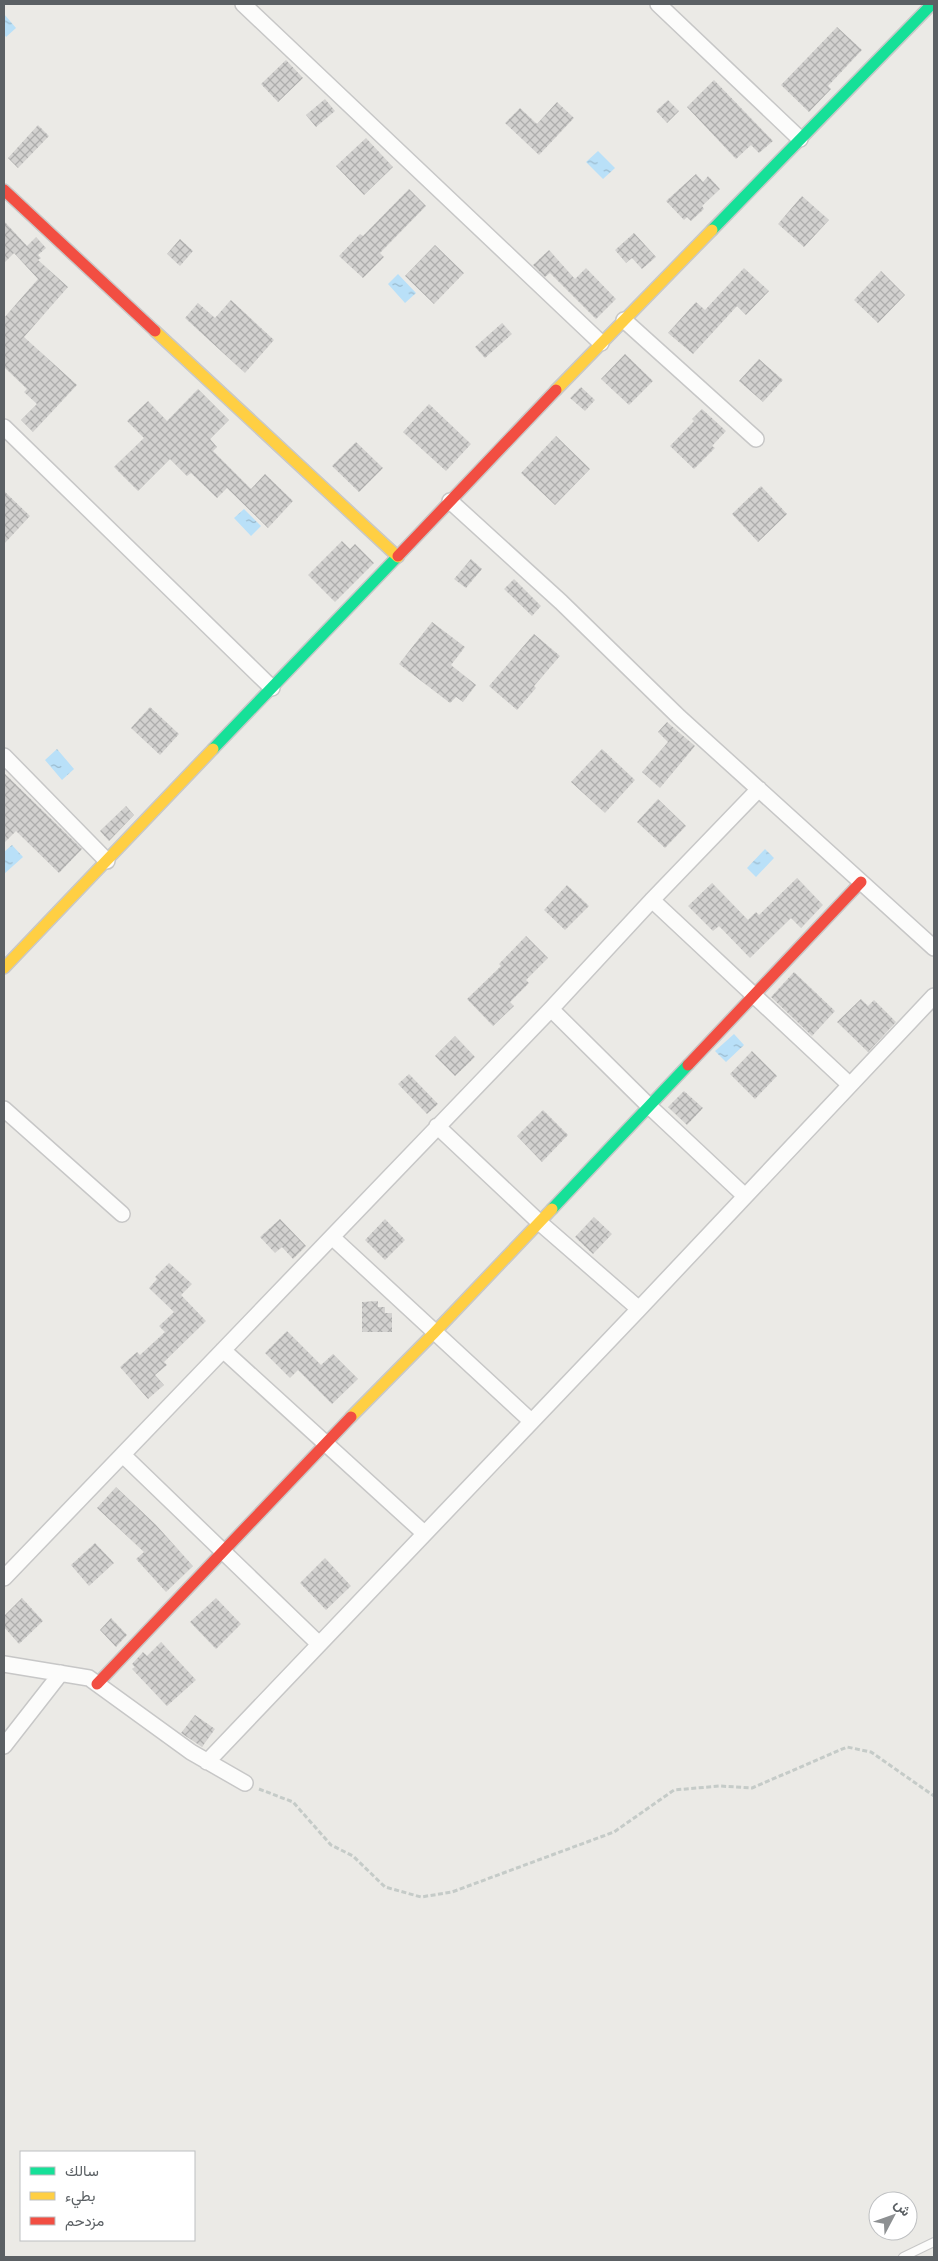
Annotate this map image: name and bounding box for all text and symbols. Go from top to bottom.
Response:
legend [20,2151,195,2241]
text: سالك [65,2160,99,2182]
text: بطيء [65,2185,95,2209]
north arrow [868,2191,918,2241]
text: ش [890,2195,916,2221]
text: مزدحم [65,2210,104,2232]

